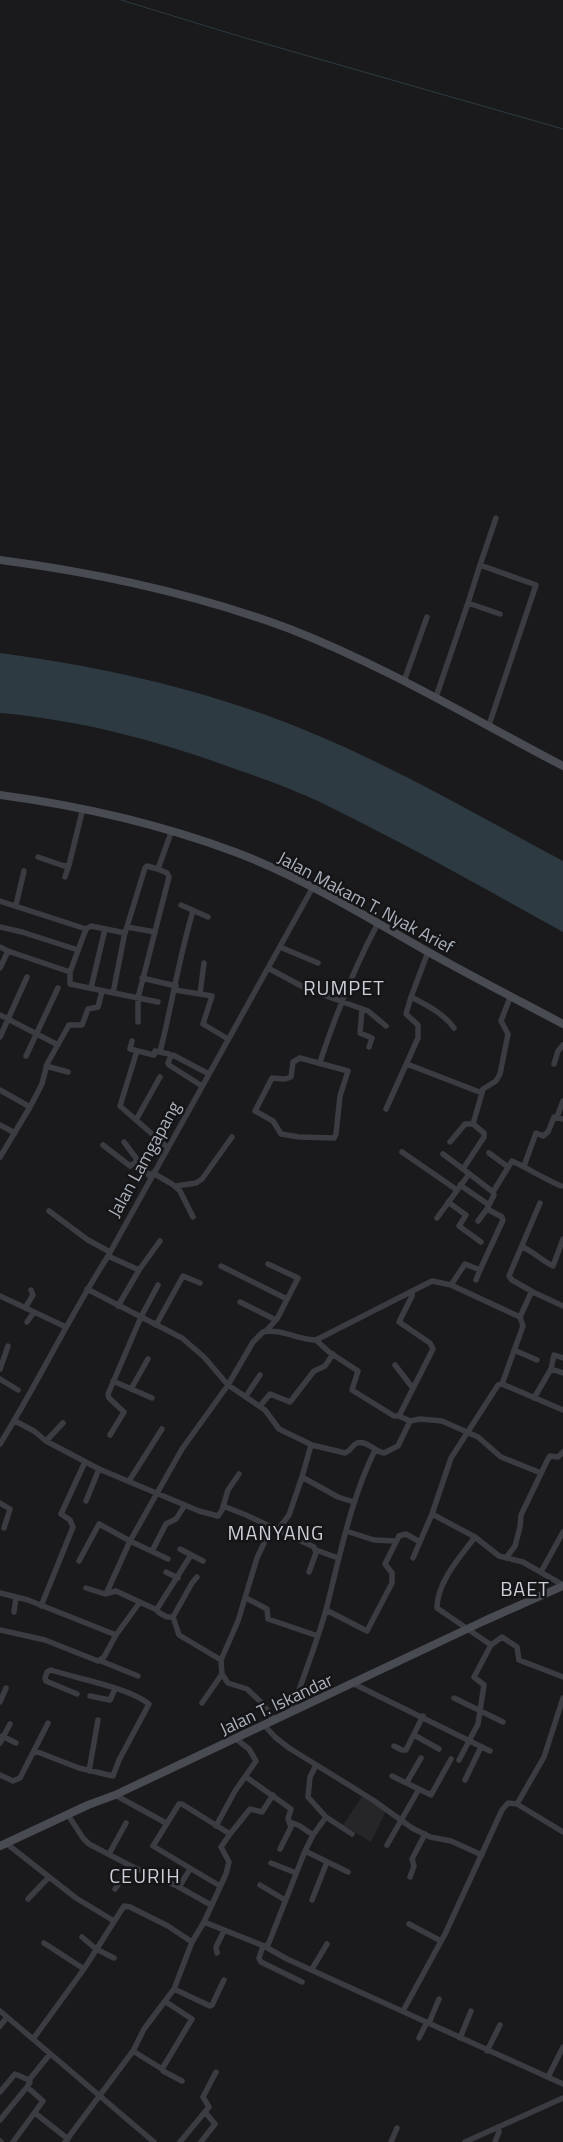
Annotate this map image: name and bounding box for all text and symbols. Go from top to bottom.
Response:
street label: Jalan Makam T. Nyak Arief [273,844,459,960]
district label: RUMPET [303,972,385,1003]
street label: Jalan Lamgapang [101,1096,187,1222]
district label: MANYANG [228,1517,324,1548]
district label: BAET [500,1573,550,1604]
street label: Jalan T. Iskandar [215,1666,337,1742]
district label: CEURIH [109,1860,181,1891]

